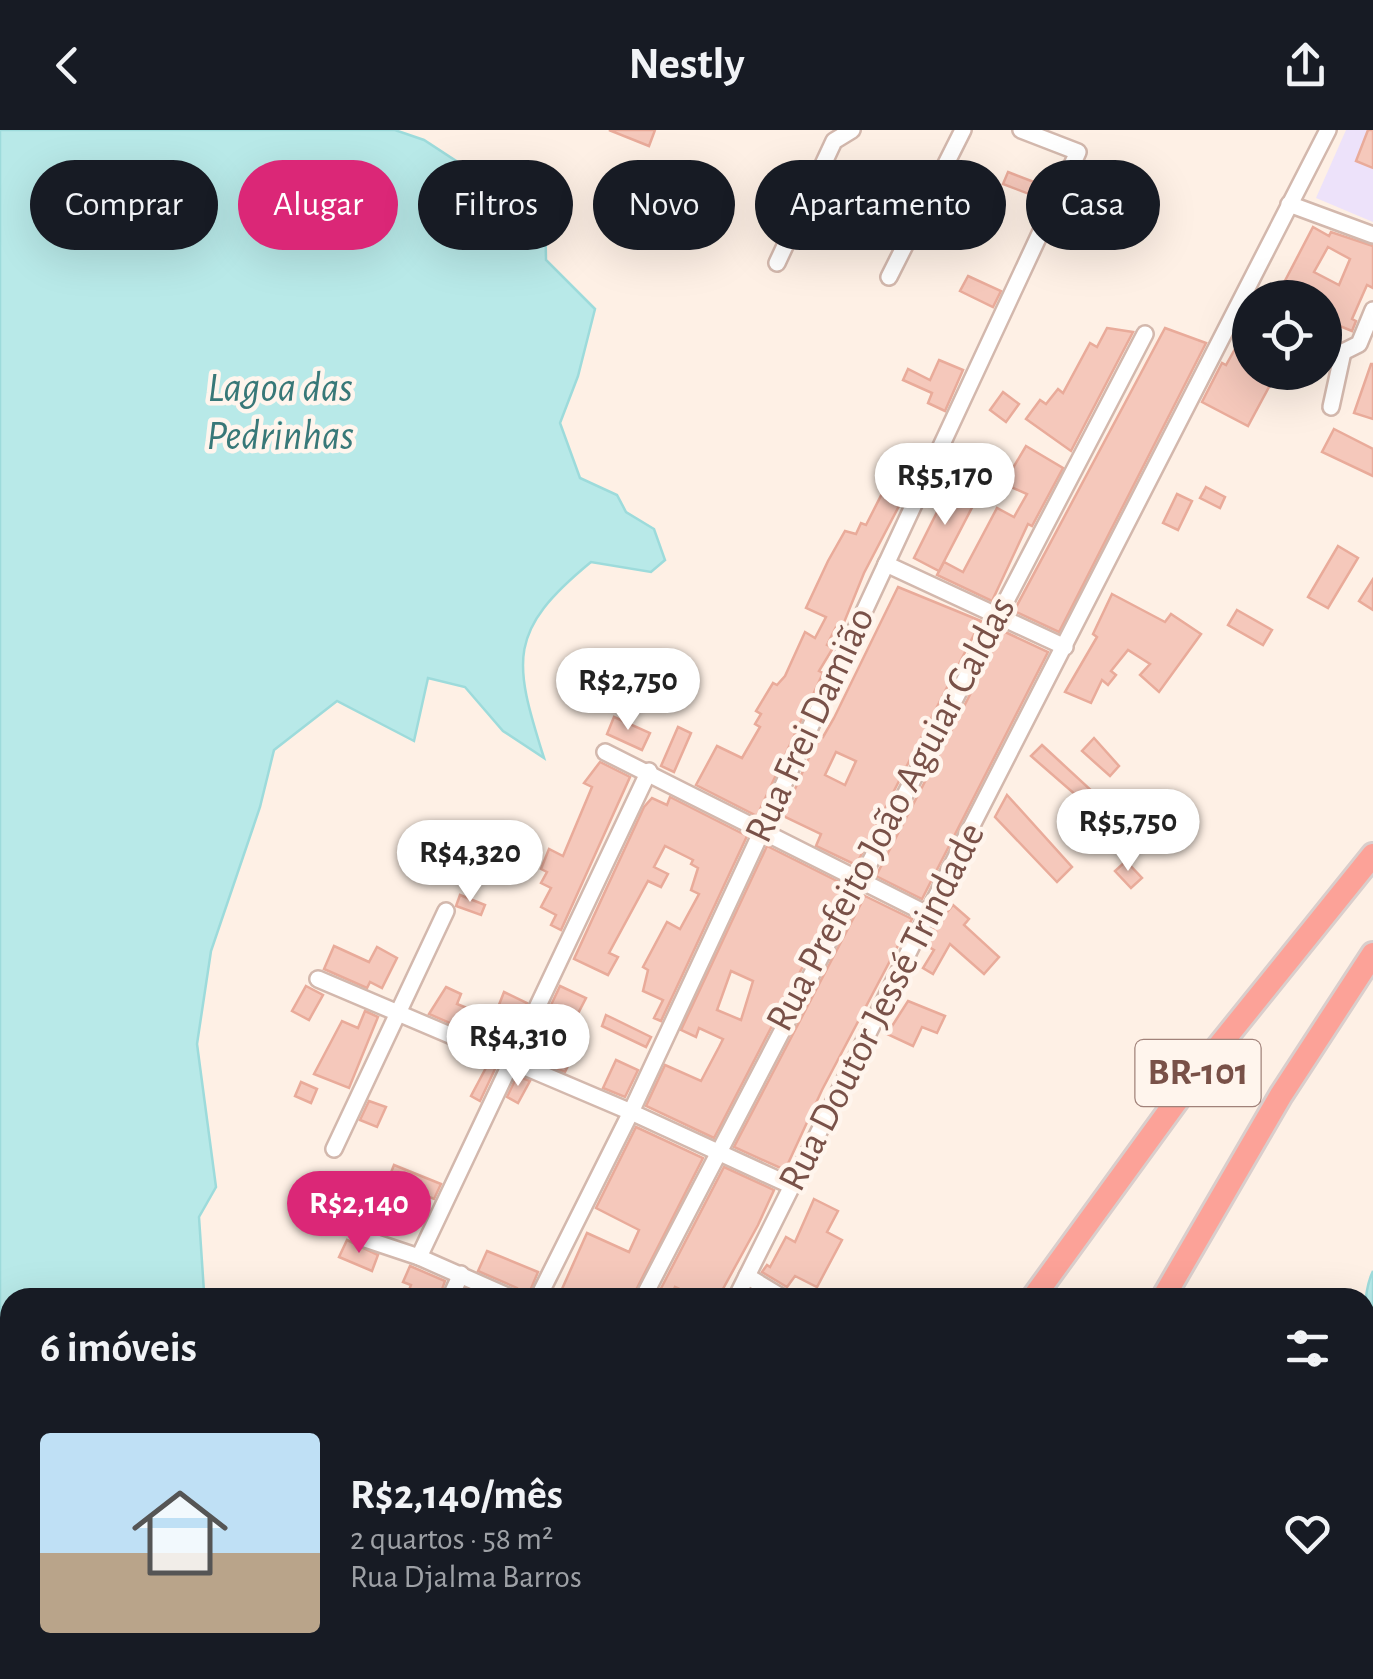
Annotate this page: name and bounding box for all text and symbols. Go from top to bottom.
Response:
icon: back [40,38,95,93]
icon: share [1278,38,1333,93]
text: Nestly [628,42,745,87]
chip: Comprar [30,160,218,250]
chip: Alugar [238,160,398,250]
chip: Filtros [418,160,573,250]
chip: Novo [593,160,735,250]
chip: Apartamento [755,160,1006,250]
chip: Casa [1026,160,1160,250]
map controls [1232,280,1342,390]
button: locate [1232,280,1342,390]
water label: Lagoa das Pedrinhas [206,367,354,457]
pin: R$5,170 [853,443,1037,528]
text: R$5,170 [897,459,993,491]
street label: Rua Prefeito João Aguiar Caldas [759,590,1023,1038]
street label: Rua Frei Damião [738,601,882,849]
pin: R$2,750 [536,648,720,733]
text: R$2,750 [578,664,678,696]
pin: R$5,750 [1036,789,1220,874]
text: R$5,750 [1079,805,1177,837]
street label: Rua Doutor Jessé Trindade [772,817,992,1197]
pin: R$4,320 [378,820,562,905]
text: R$4,320 [419,836,521,868]
pin: R$4,310 [426,1004,610,1089]
text: R$4,310 [469,1020,567,1052]
road number: BR-101 [1136,1040,1260,1106]
pin: R$2,140 [267,1171,451,1256]
text: R$2,140 [309,1187,409,1219]
icon: filters [1280,1321,1335,1376]
text: 6 imóveis [40,1327,197,1369]
icon: home [120,1473,240,1593]
text: R$2,140/mês [350,1474,563,1516]
icon: heart [1280,1506,1335,1561]
text: 2 quartos · 58 m² [350,1523,553,1555]
text: Rua Djalma Barros [350,1561,582,1593]

